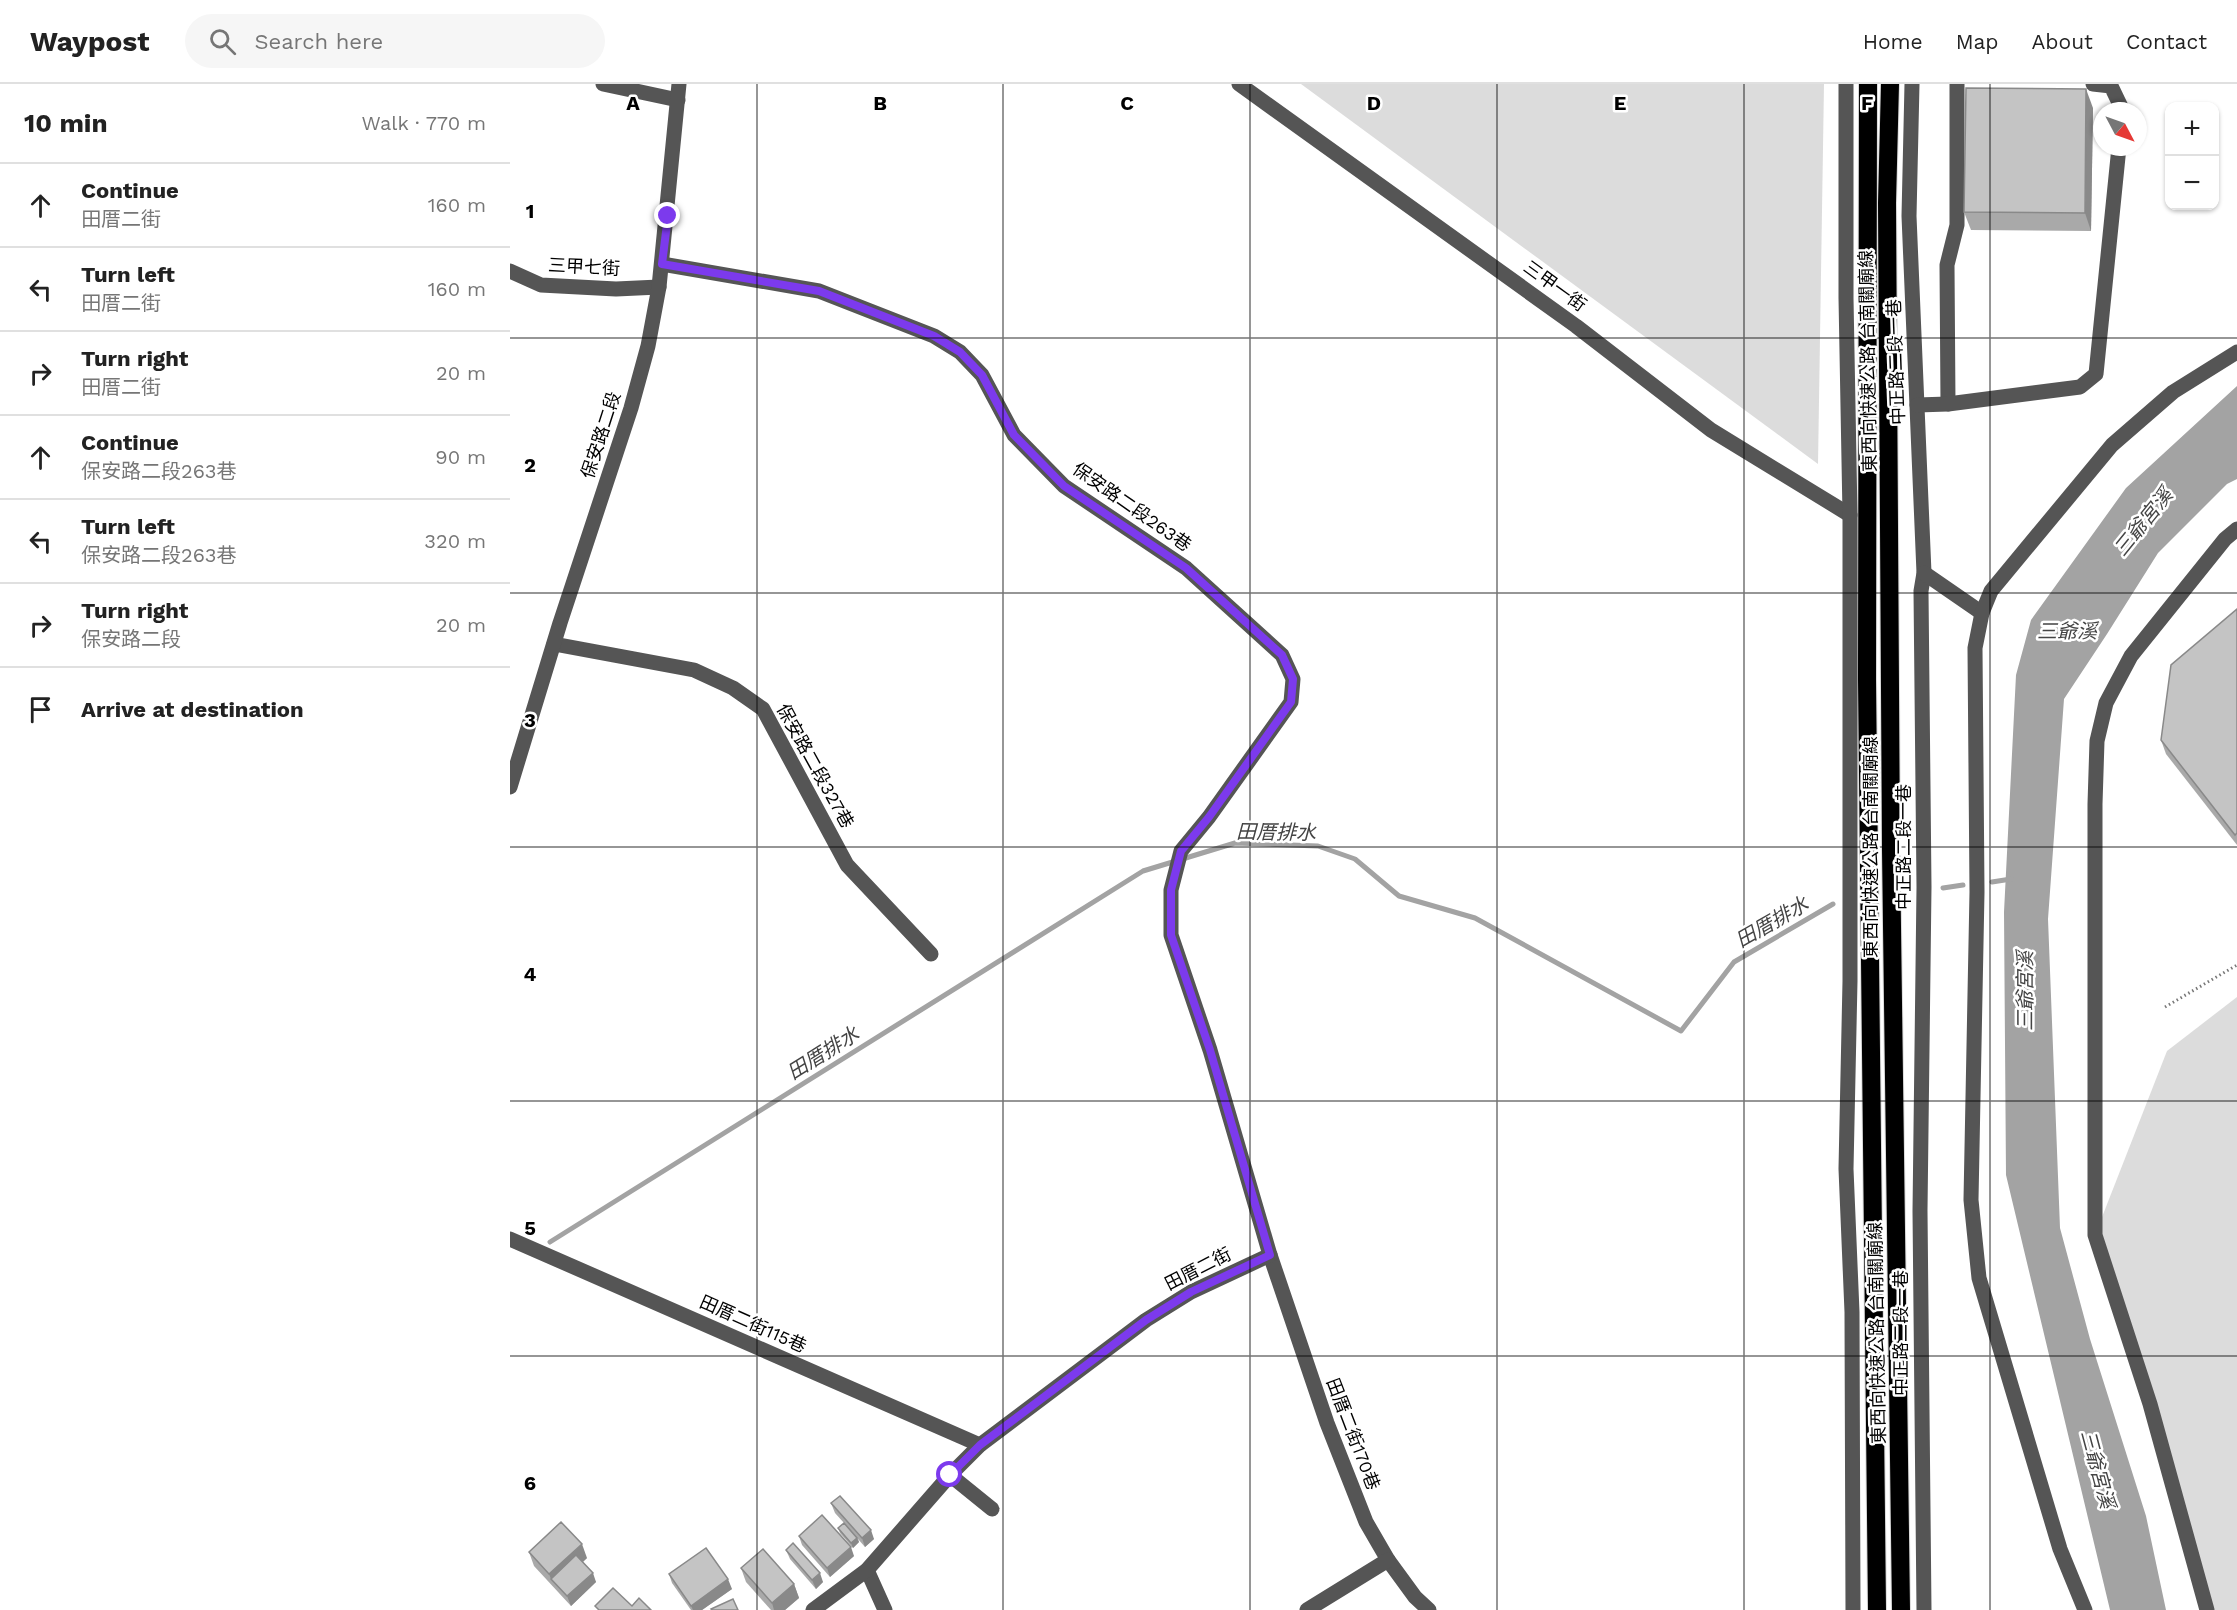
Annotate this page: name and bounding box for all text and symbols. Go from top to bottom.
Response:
search box [185,14,605,68]
text: Waypost [30,25,149,58]
icon: search [206,25,239,58]
text: Search here [254,29,383,54]
text: Home [1863,29,1923,54]
text: Map [1956,29,1999,54]
text: About [2032,29,2093,54]
text: Contact [2126,29,2207,54]
text: A [626,91,640,115]
text: B [873,91,887,115]
text: C [1120,91,1134,115]
text: D [1367,91,1381,115]
text: E [1614,91,1626,115]
text: F [1861,91,1873,115]
north arrow [2093,102,2147,156]
map controls [2165,102,2219,210]
button: + [2165,102,2219,156]
text: 10 min [24,108,108,138]
text: Walk · 770 m [362,111,486,135]
button: − [2165,156,2219,210]
text: Continue [81,178,179,203]
icon: ahead [24,189,57,222]
text: 160 m [428,193,486,217]
text: 1 [526,199,534,223]
route end [654,202,680,228]
text: 田厝二街 [81,207,161,231]
street label: 東西向快速公路 台南關廟線 [1855,250,1880,472]
street label: 三甲七街 [548,254,621,279]
street label: 三甲一街 [1520,256,1591,315]
text: Turn left [81,262,175,287]
icon: left [24,273,57,306]
text: 160 m [428,277,486,301]
text: 田厝二街 [81,291,161,315]
street label: 中正路二段一巷 [1883,299,1908,425]
text: Turn right [81,346,188,371]
icon: right [24,357,57,390]
text: 20 m [436,361,486,385]
text: 田厝二街 [81,375,161,399]
street label: 保安路二段 [577,389,624,481]
text: Continue [81,430,179,455]
icon: ahead [24,441,57,474]
text: 90 m [435,445,486,469]
text: 2 [524,453,536,477]
street label: 保安路二段263巷 [1069,458,1196,555]
text: 保安路二段263巷 [81,459,236,483]
water label: 三爺宮溪 [2109,481,2179,561]
text: Turn left [81,514,175,539]
icon: left [24,525,57,558]
text: 320 m [424,529,486,553]
text: 保安路二段263巷 [81,543,236,567]
text: Turn right [81,598,188,623]
icon: right [24,609,57,642]
text: 20 m [436,613,486,637]
water label: 三爺溪 [2037,619,2100,643]
text: 保安路二段 [81,627,181,651]
icon: arrive [24,693,57,726]
text: Arrive at destination [81,697,304,722]
street label: 保安路二段327巷 [773,700,858,832]
text: 3 [524,708,536,732]
street label: 東西向快速公路 台南關廟線 [1860,736,1881,958]
street label: 中正路二段一巷 [1893,784,1914,910]
water label: 田厝排水 [1236,819,1317,845]
water label: 田厝排水 [1731,891,1814,952]
water label: 三爺宮溪 [2013,948,2037,1031]
text: 4 [524,962,537,986]
water label: 田厝排水 [783,1021,864,1084]
text: 5 [524,1216,536,1240]
street label: 東西向快速公路 台南關廟線 [1864,1222,1889,1444]
street label: 田厝二街 [1161,1243,1235,1294]
street label: 中正路二段一巷 [1890,1270,1911,1396]
street label: 田厝二街115巷 [697,1291,810,1356]
street label: 田厝二街170巷 [1323,1375,1384,1493]
water label: 三爺宮溪 [2076,1427,2121,1514]
route start [936,1461,962,1487]
text: 6 [524,1471,536,1495]

